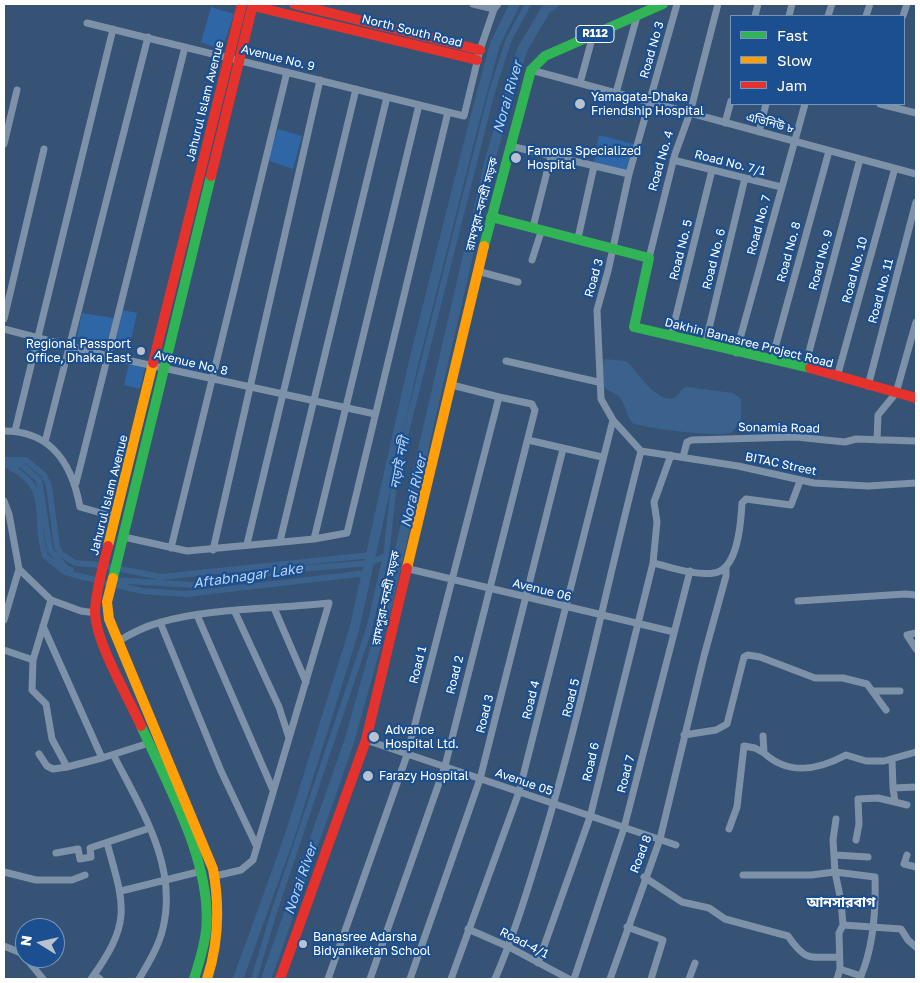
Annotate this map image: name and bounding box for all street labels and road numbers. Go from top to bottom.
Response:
street label: North South Road [360,12,464,50]
street label: Road No 3 [637,20,667,80]
road number: R112 [576,26,614,42]
street label: Jahurul Islam Avenue [183,39,227,163]
street label: Avenue No. 9 [240,42,316,74]
street label: এভিনিউ ৮ [744,110,796,136]
street label: Road No. 4 [645,129,677,193]
street label: Road No. 7/1 [693,147,767,179]
street label: রামপুরা-বনশ্রী সড়ক [463,156,501,252]
street label: Road No. 7 [744,193,774,257]
street label: Road No. 5 [667,218,695,282]
street label: Road No. 8 [774,220,804,284]
street label: Road No. 6 [699,227,729,291]
street label: Road No. 9 [806,228,836,292]
street label: Road No. 10 [839,235,871,305]
street label: Road 3 [582,257,606,299]
street label: Road No. 11 [865,257,897,325]
street label: Dakhin Banasree Project Road [663,315,835,371]
street label: Avenue No. 8 [153,348,229,378]
street label: Sonamia Road [738,420,820,436]
street label: Jahurul Islam Avenue [87,433,131,557]
street label: BITAC Street [744,449,818,479]
street label: রামপুরা-বনশ্রী সড়ক [369,549,403,647]
street label: Avenue 06 [511,576,573,604]
street label: Road 1 [406,645,430,685]
street label: Road 2 [443,654,467,696]
street label: Road 5 [559,677,583,719]
street label: Road 4 [519,679,543,721]
street label: Road 3 [473,693,497,735]
street label: Road 6 [580,741,602,783]
street label: Road 7 [614,753,638,795]
street label: Avenue 05 [493,765,555,799]
street label: Road 8 [627,833,655,875]
street label: Road-4/1 [497,925,551,961]

